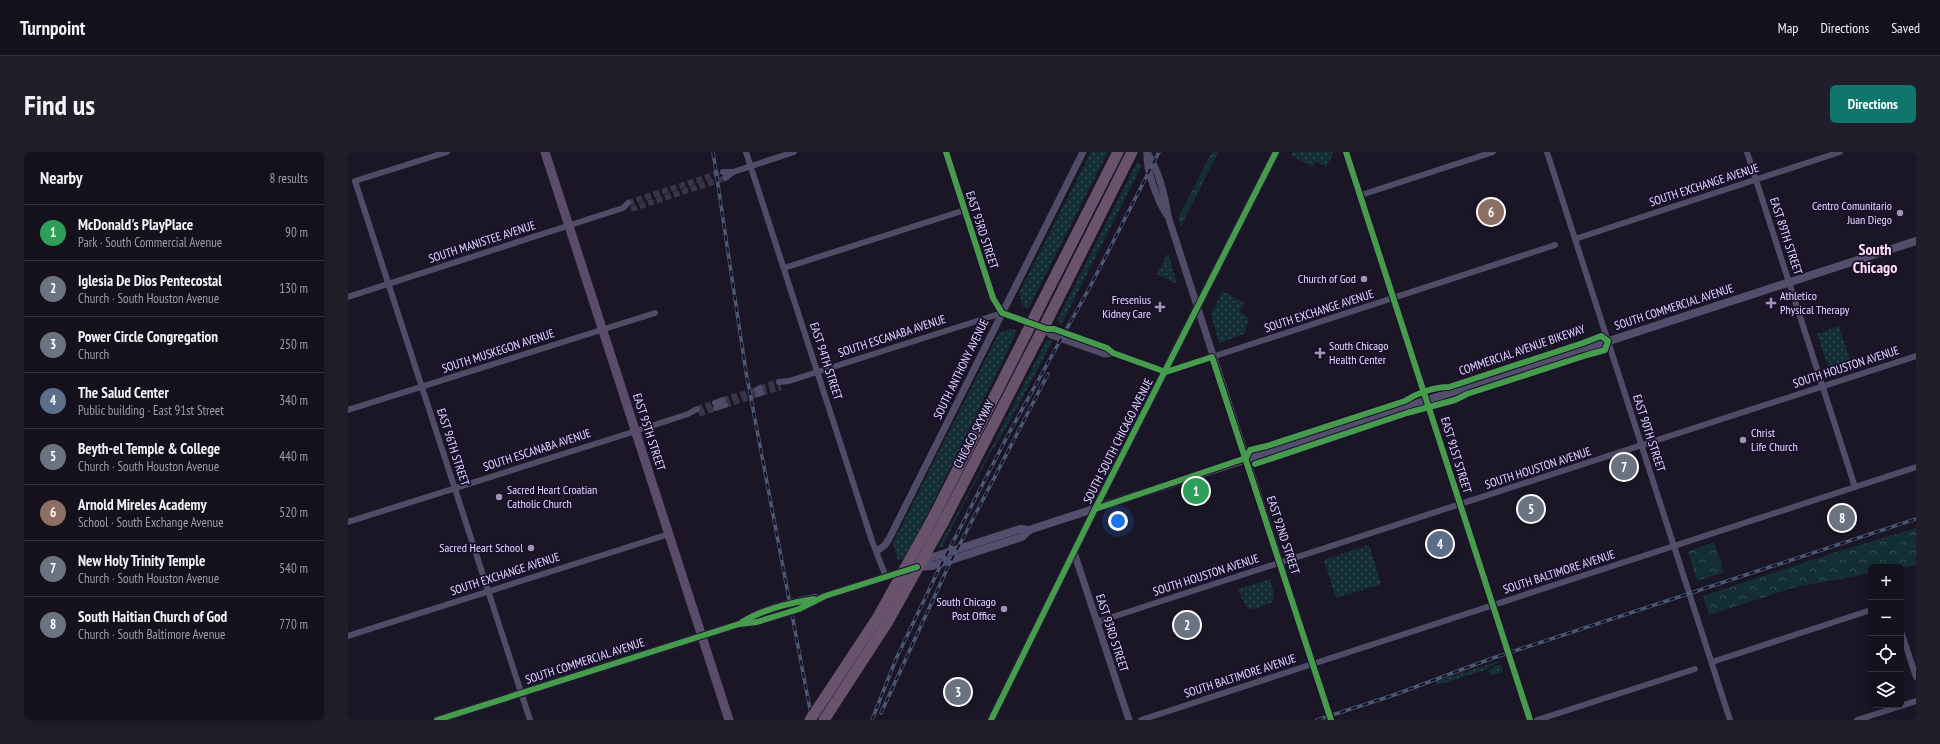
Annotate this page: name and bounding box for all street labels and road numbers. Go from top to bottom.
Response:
street label: SOUTH EXCHANGE AVENUE [1647,160,1761,209]
street label: EAST 93RD STREET [963,189,1002,271]
street label: EAST 89TH STREET [1767,195,1806,277]
street label: SOUTH MANISTEE AVENUE [426,217,537,266]
street label: SOUTH COMMERCIAL AVENUE [1612,280,1735,333]
street label: SOUTH EXCHANGE AVENUE [1262,286,1376,335]
street label: SOUTH ESCANABA AVENUE [836,311,948,360]
street label: SOUTH ANTHONY AVENUE [930,316,991,422]
street label: EAST 94TH STREET [807,320,846,402]
street label: COMMERCIAL AVENUE BIKEWAY [1457,321,1587,378]
street label: SOUTH MUSKEGON AVENUE [440,325,556,376]
street label: SOUTH HOUSTON AVENUE [1791,342,1901,391]
street label: SOUTH SOUTH CHICAGO AVENUE [1079,376,1156,506]
street label: EAST 95TH STREET [630,391,669,473]
street label: EAST 90TH STREET [1630,392,1669,474]
street label: CHICAGO SKYWAY [950,397,997,470]
street label: EAST 96TH STREET [434,406,473,488]
street label: EAST 91ST STREET [1438,415,1475,495]
street label: SOUTH ESCANABA AVENUE [481,425,593,474]
street label: SOUTH HOUSTON AVENUE [1483,443,1593,492]
street label: EAST 92ND STREET [1264,494,1303,577]
street label: SOUTH BALTIMORE AVENUE [1501,546,1617,597]
street label: SOUTH EXCHANGE AVENUE [448,549,562,598]
street label: SOUTH HOUSTON AVENUE [1151,550,1261,599]
street label: EAST 93RD STREET [1093,592,1132,674]
street label: SOUTH COMMERCIAL AVENUE [523,634,646,687]
street label: SOUTH BALTIMORE AVENUE [1182,650,1298,701]

